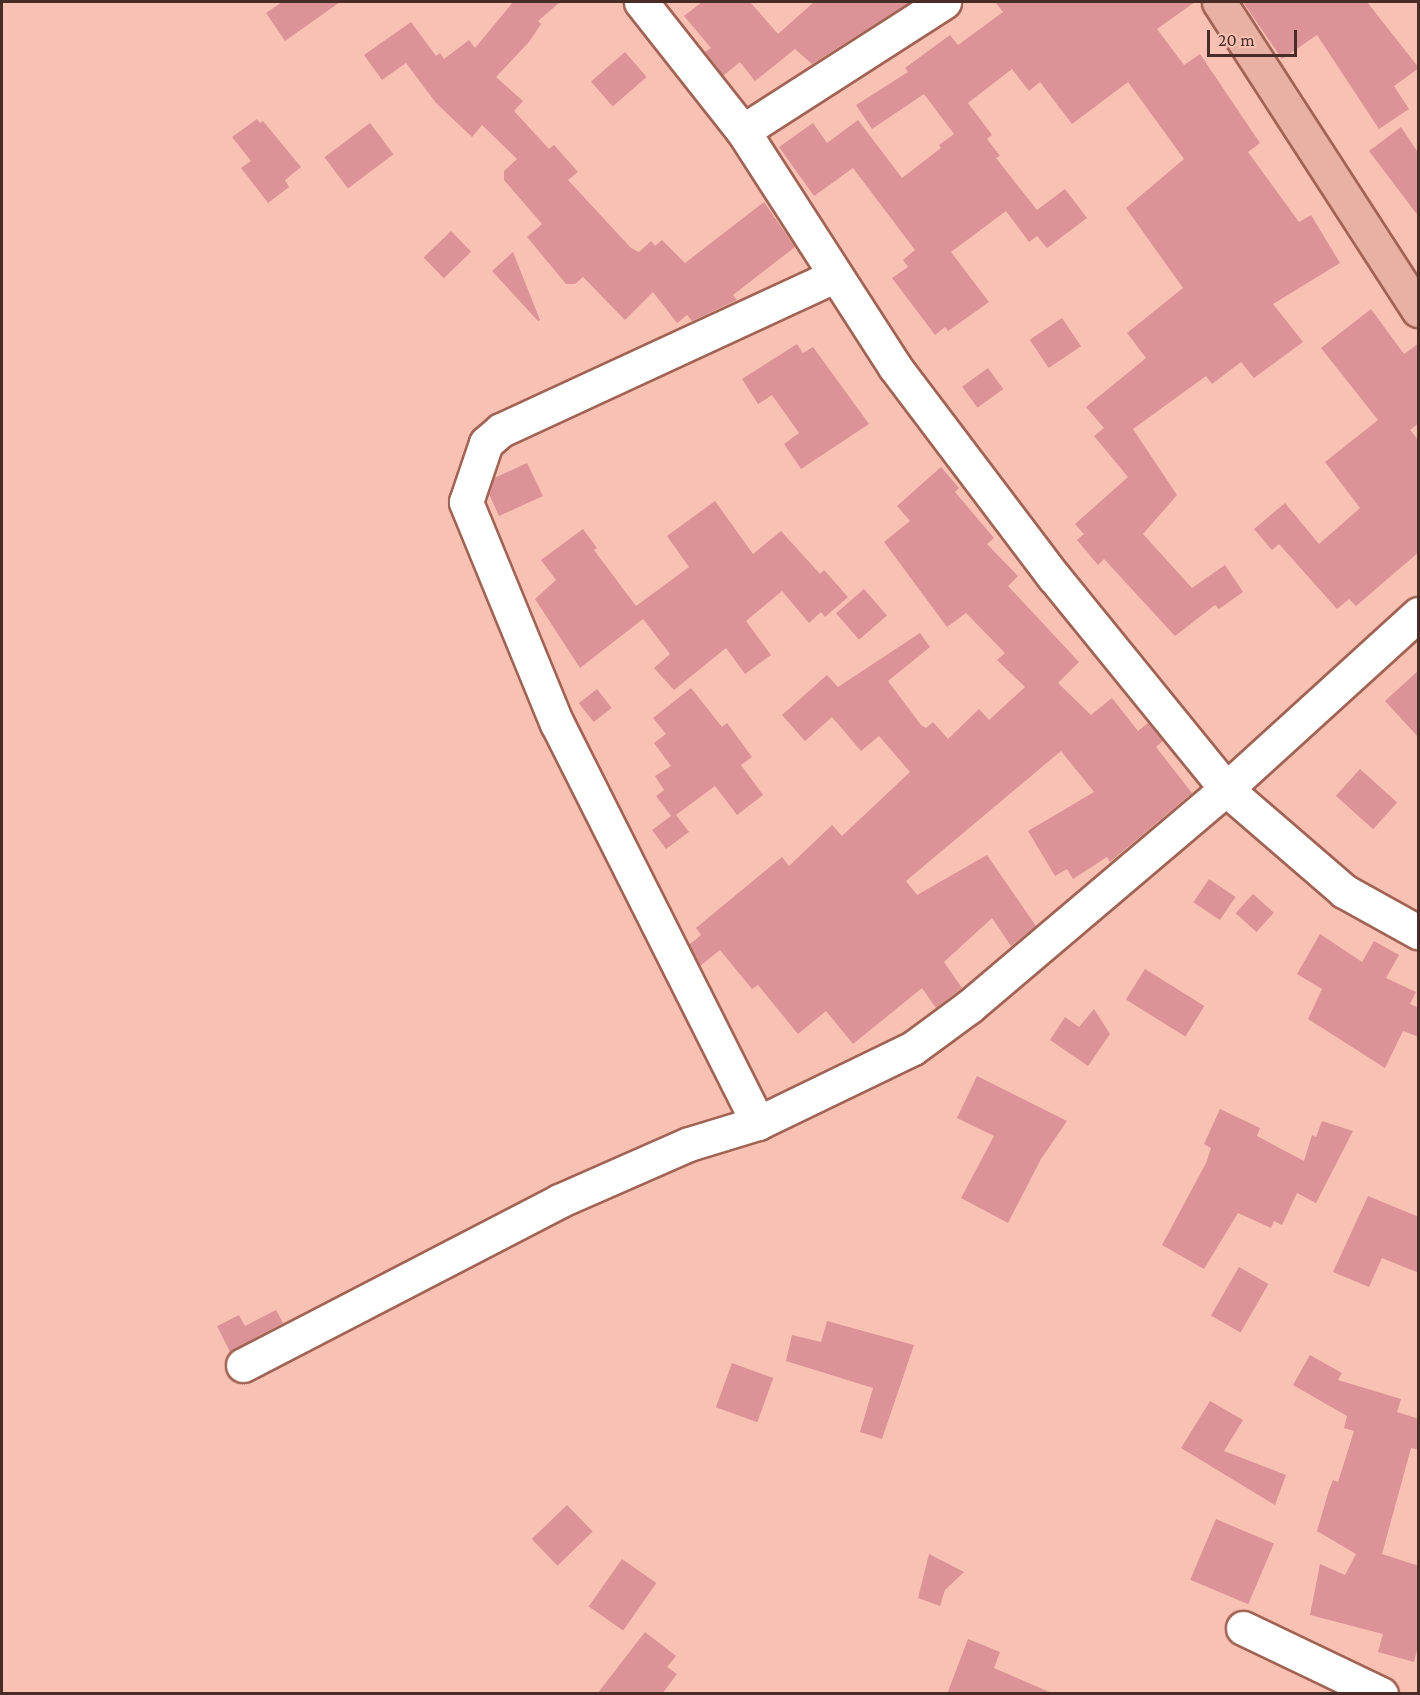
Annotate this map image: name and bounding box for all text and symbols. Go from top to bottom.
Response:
scale bar [1210,18,1300,56]
text: 20 m [1218,30,1255,50]

